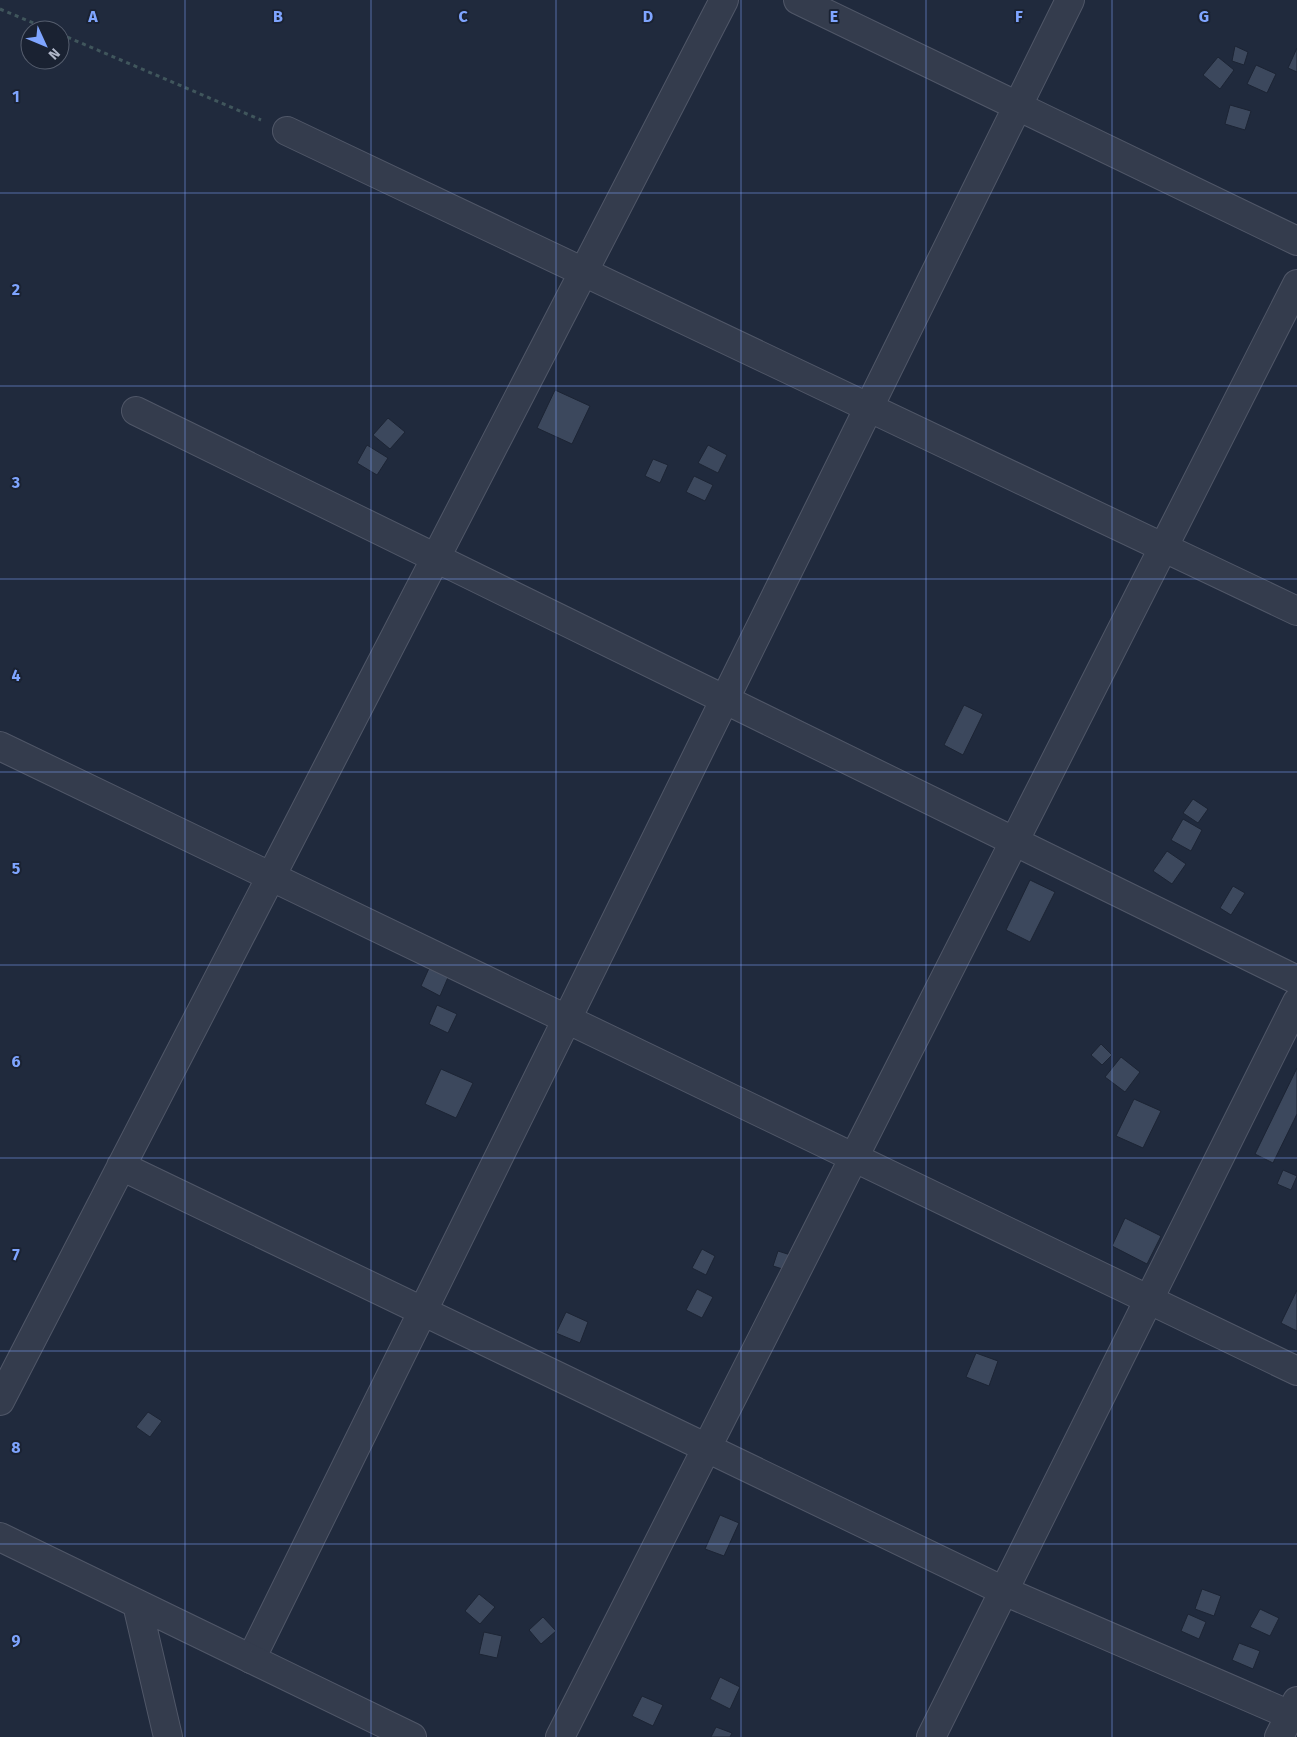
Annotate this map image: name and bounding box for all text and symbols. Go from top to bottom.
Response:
text: A [87,7,98,26]
text: B [273,7,283,26]
text: C [458,7,468,26]
text: D [643,7,653,26]
text: E [830,7,838,26]
text: F [1015,7,1023,26]
text: G [1199,7,1209,26]
north arrow [20,20,70,70]
text: N [45,44,63,63]
text: 1 [12,87,20,106]
text: 2 [12,280,20,299]
text: 3 [11,473,20,492]
text: 4 [11,666,21,685]
text: 5 [12,859,21,878]
text: 6 [11,1052,21,1071]
text: 7 [12,1245,20,1264]
text: 8 [11,1438,21,1457]
text: 9 [12,1631,21,1650]

